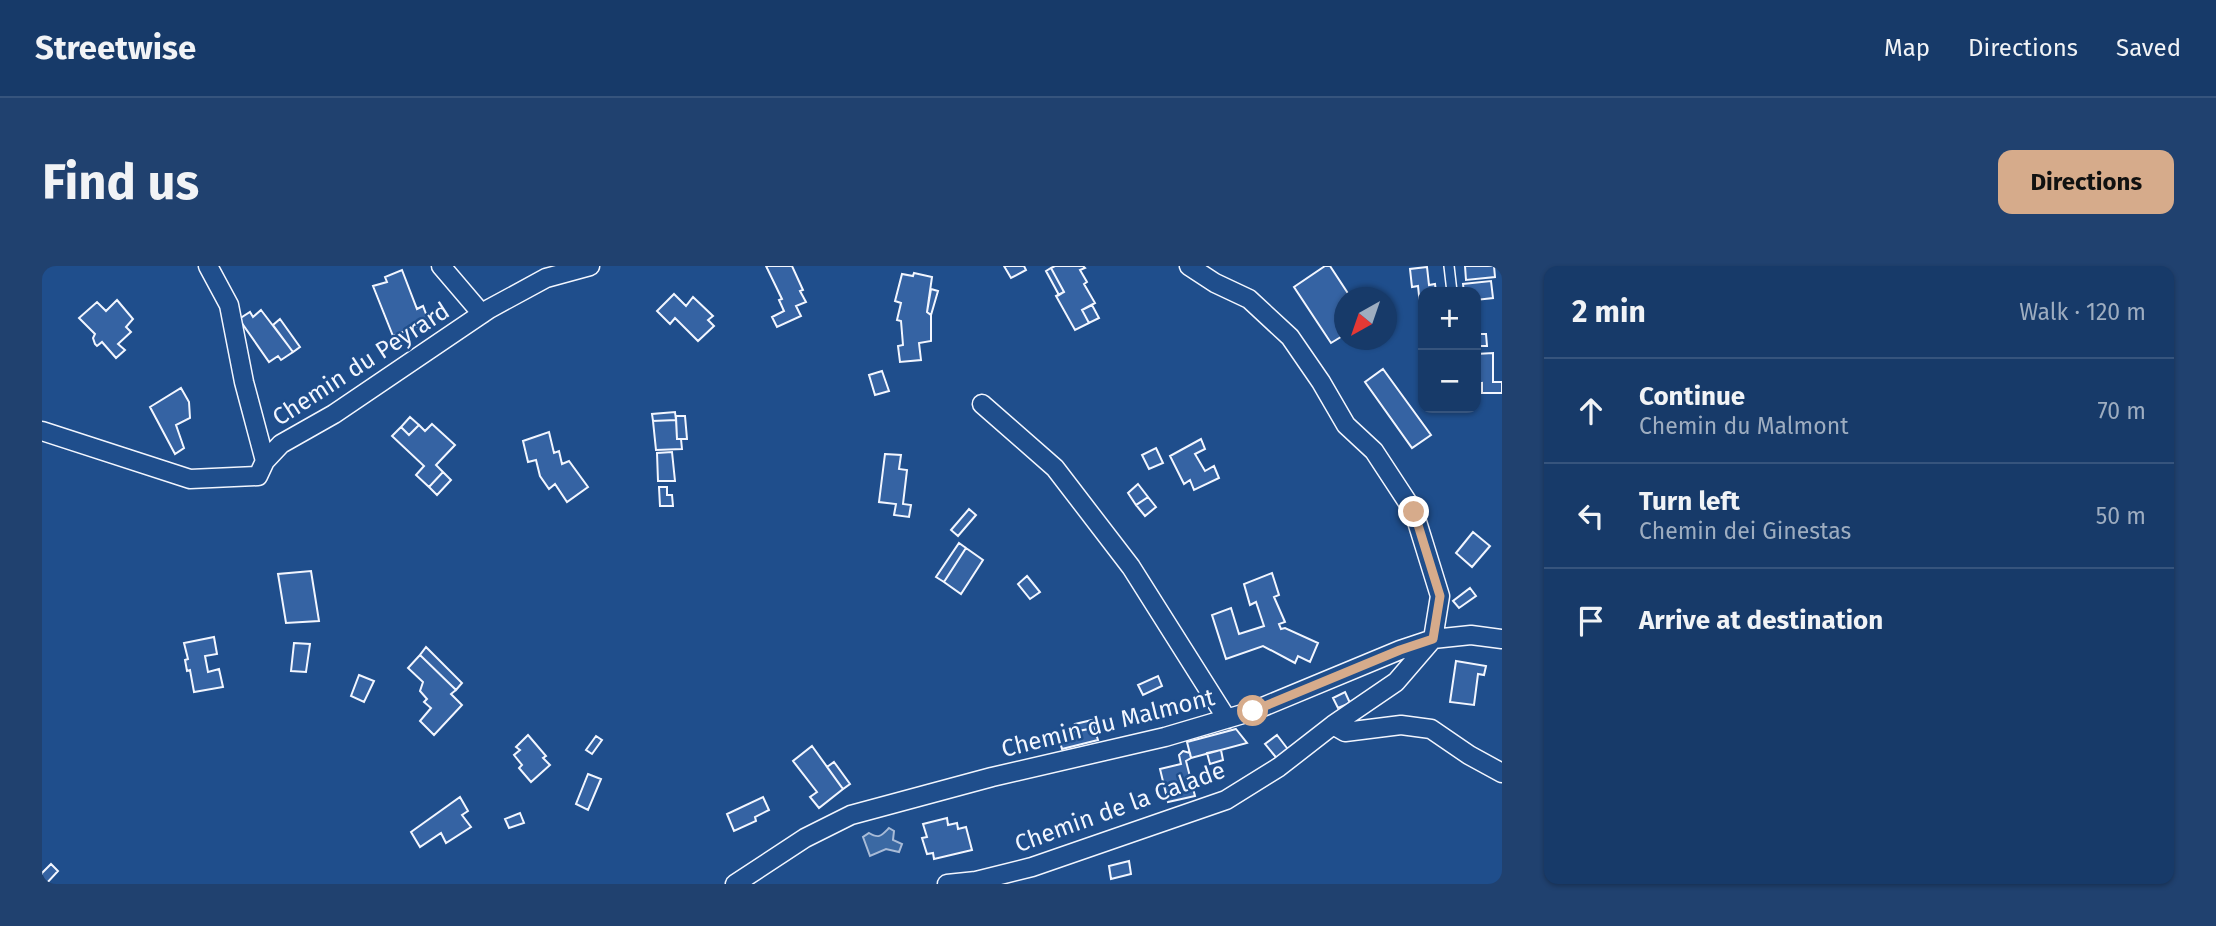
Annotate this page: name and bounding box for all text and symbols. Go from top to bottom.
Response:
text: Streetwise [35,28,196,68]
text: Map [1884,34,1930,62]
text: Directions [1968,34,2078,62]
text: Saved [2116,34,2181,62]
button: Directions [1998,150,2174,214]
text: Find us [42,153,199,212]
north arrow [1334,287,1397,350]
map controls [1418,287,1481,413]
button: + [1418,287,1481,350]
text: 2 min [1572,294,1646,330]
street label: Chemin du Peyrard [267,296,455,432]
text: Walk · 120 m [2019,298,2146,326]
button: − [1418,350,1481,413]
text: Continue [1639,381,1745,412]
icon: ahead [1572,392,1610,430]
text: 70 m [2097,397,2146,425]
text: Chemin du Malmont [1639,412,1849,440]
text: Turn left [1639,486,1740,517]
route end [1398,496,1429,527]
icon: left [1572,497,1610,535]
text: 50 m [2096,502,2146,530]
text: Chemin dei Ginestas [1639,517,1851,545]
icon: arrive [1572,602,1610,640]
text: Arrive at destination [1639,605,1883,636]
street label: Chemin du Malmont [999,683,1218,763]
route start [1237,695,1268,726]
street label: Chemin de la Calade [1011,756,1229,858]

